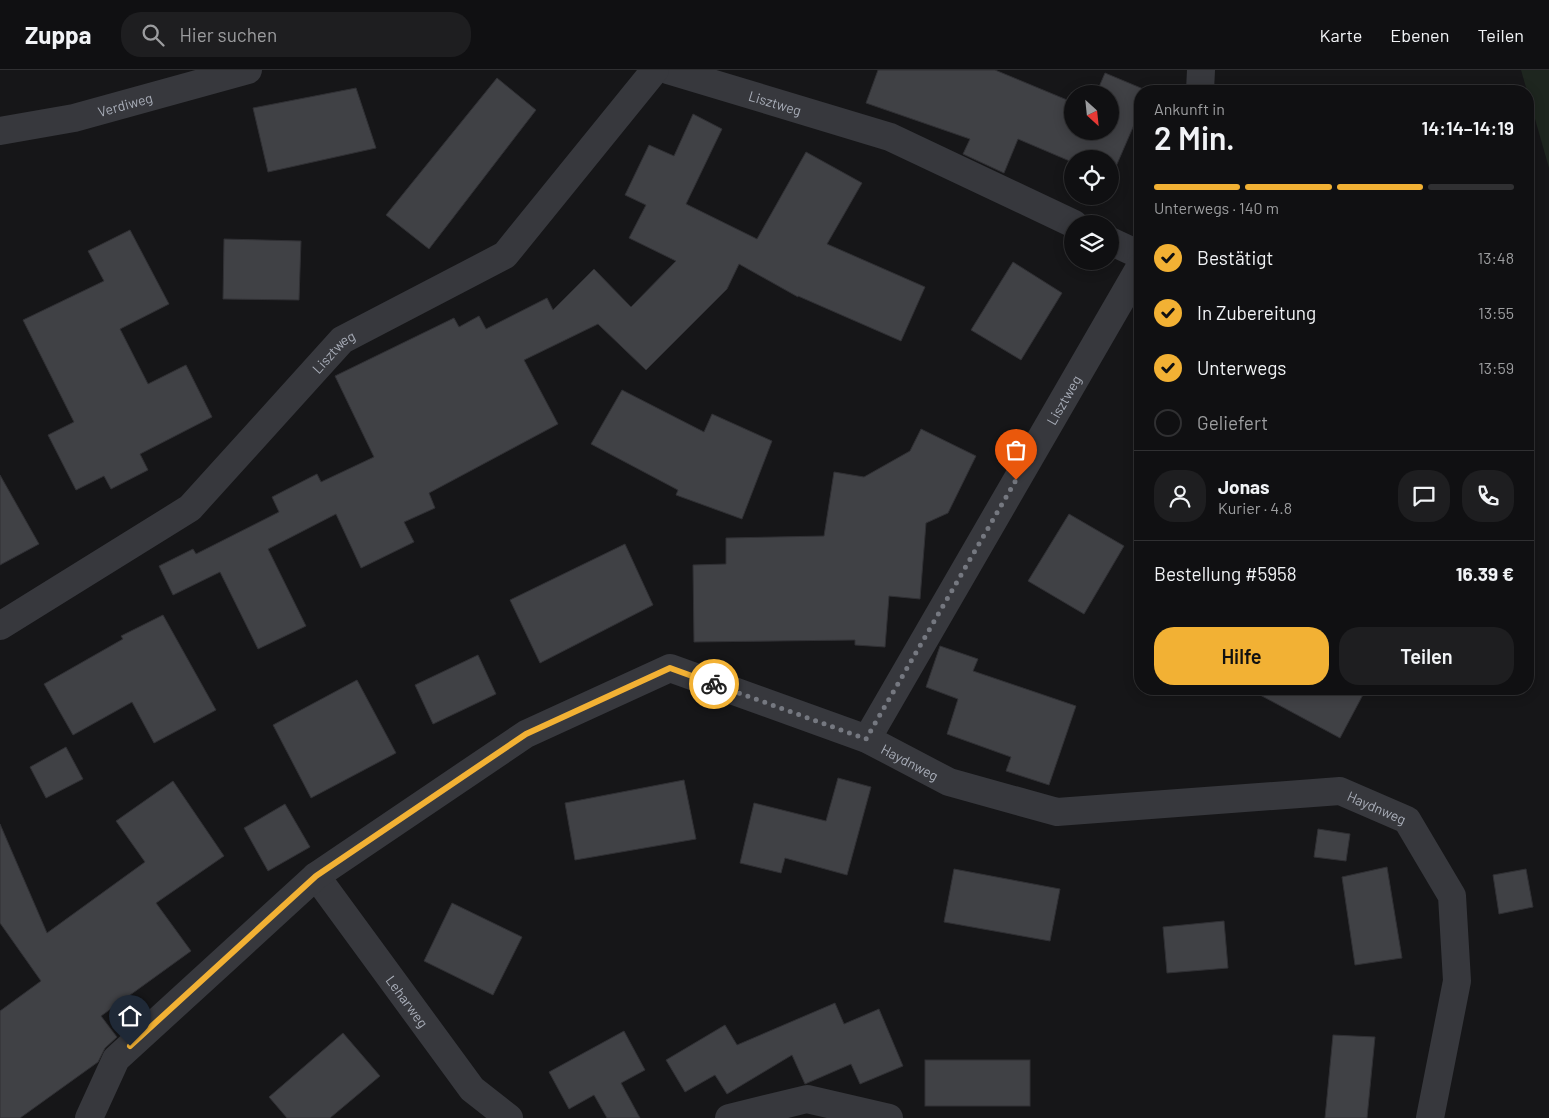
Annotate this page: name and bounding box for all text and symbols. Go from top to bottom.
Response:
search box [121,12,471,57]
text: Zuppa [25,20,91,49]
icon: search [139,21,167,49]
text: Hier suchen [179,23,277,46]
text: Karte [1319,24,1362,46]
text: Ebenen [1390,24,1449,46]
text: Teilen [1477,24,1524,46]
north arrow [1064,85,1119,140]
map controls [1064,85,1119,270]
street label: Lisztweg [747,86,804,118]
street label: Verdiweg [96,88,154,120]
text: Ankunft in [1154,99,1225,118]
text: 14:14–14:19 [1421,116,1514,139]
text: 2 Min. [1154,118,1235,156]
button: locate [1064,150,1119,205]
text: Unterwegs · 140 m [1154,198,1279,217]
button: layers [1064,215,1119,270]
icon: check [1154,244,1182,272]
text: Bestätigt [1197,246,1273,269]
text: 13:48 [1478,248,1514,267]
icon: check [1154,299,1182,327]
text: In Zubereitung [1197,301,1316,324]
text: 13:55 [1478,303,1514,322]
street label: Lisztweg [308,326,357,376]
icon: check [1154,354,1182,382]
text: Unterwegs [1197,356,1286,379]
text: 13:59 [1478,358,1514,377]
street label: Lisztweg [1042,372,1084,427]
text: Geliefert [1197,411,1268,434]
pin [995,429,1037,480]
icon: bag [1002,436,1030,464]
button: person [1154,470,1206,522]
button: chat [1398,470,1450,522]
button: phone [1462,470,1514,522]
text: Jonas [1218,475,1270,498]
text: Kurier · 4.8 [1218,498,1292,517]
text: Bestellung #5958 [1154,562,1297,585]
text: 16.39 € [1456,562,1514,585]
button: Hilfe [1154,627,1329,685]
button: Teilen [1339,627,1514,685]
courier [689,659,739,709]
icon: bike [700,670,728,698]
street label: Haydnweg [879,740,942,784]
street label: Haydnweg [1345,787,1409,827]
street label: Leharweg [383,972,432,1030]
pin [109,995,151,1046]
icon: home [116,1002,144,1030]

